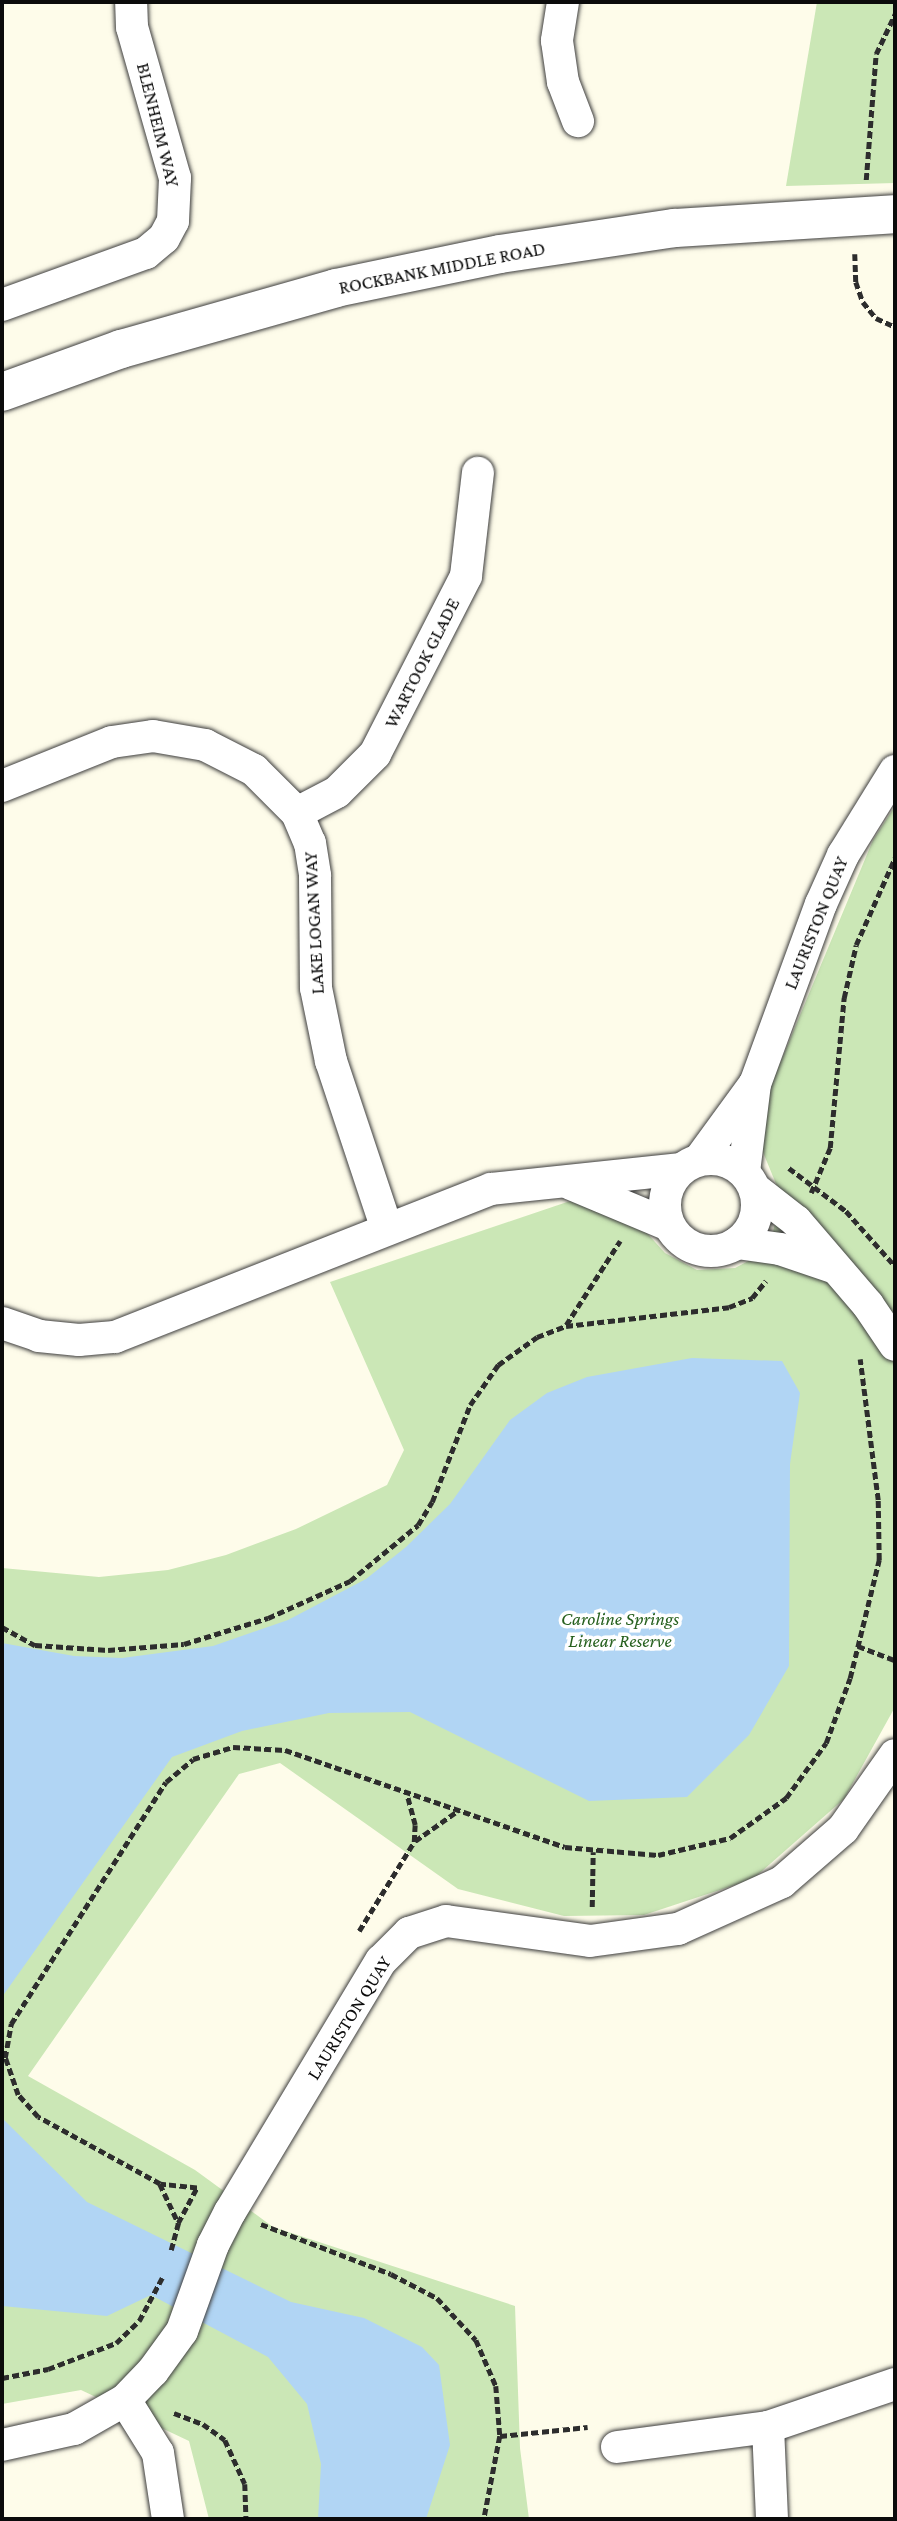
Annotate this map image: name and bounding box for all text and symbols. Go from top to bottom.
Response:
street label: BLENHEIM WAY [132,60,184,190]
street label: ROCKBANK MIDDLE ROAD [337,237,547,299]
street label: WARTOOK GLADE [379,594,465,732]
street label: LAKE LOGAN WAY [299,851,329,995]
street label: LAURISTON QUAY [779,853,853,993]
park label: Caroline Springs Linear Reserve [561,1608,679,1652]
street label: LAURISTON QUAY [302,1952,396,2084]

